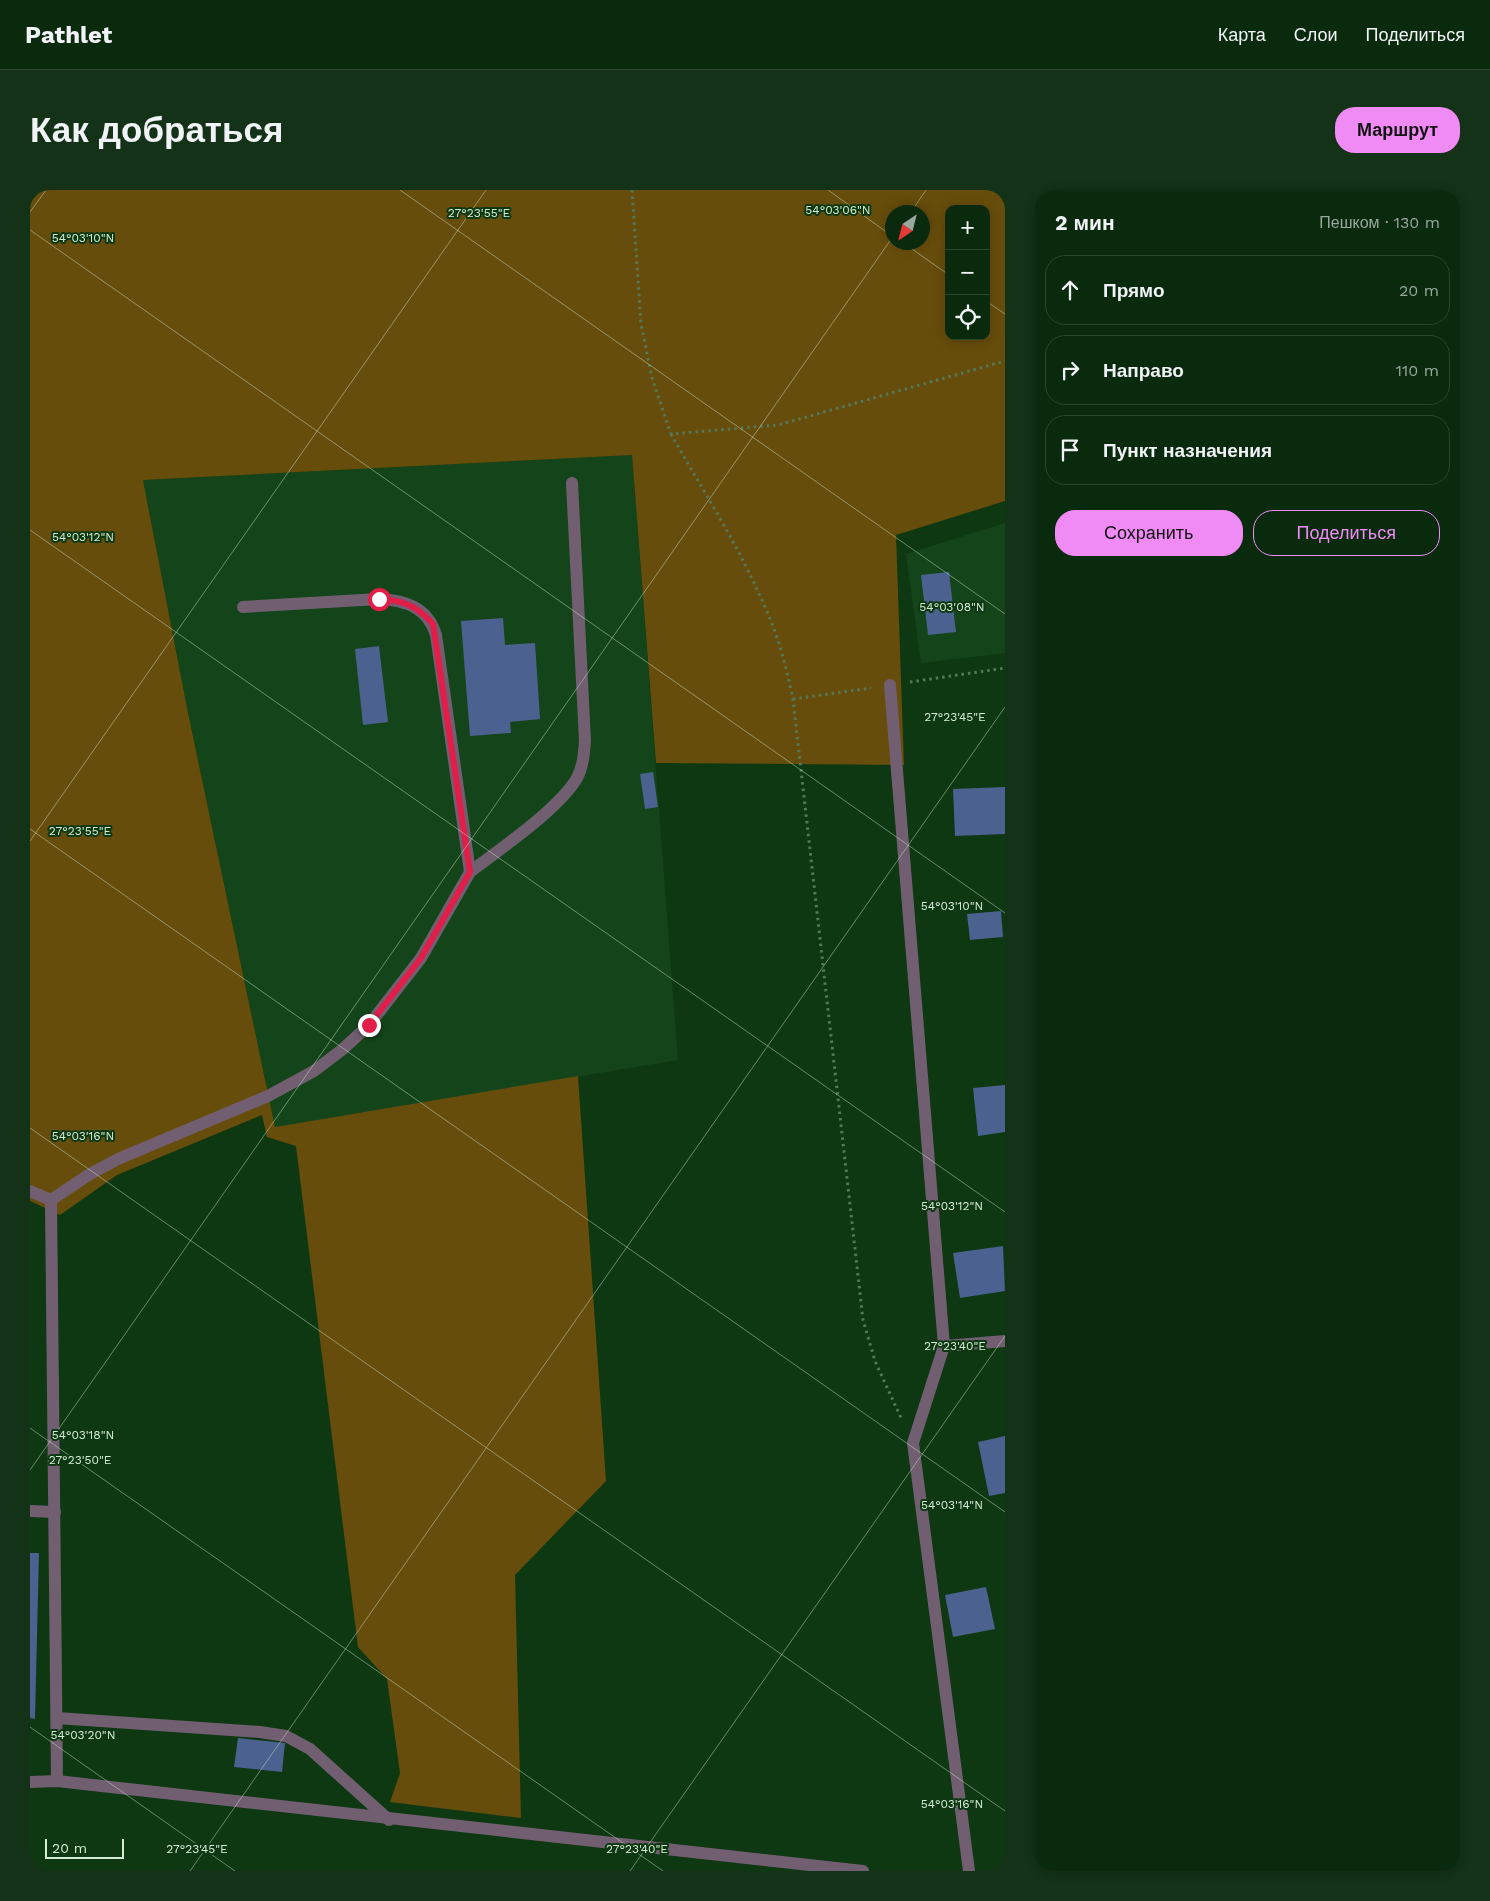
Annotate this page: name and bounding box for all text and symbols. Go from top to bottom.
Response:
text: Pathlet [25,21,112,49]
text: Карта [1218,24,1266,45]
text: Слои [1294,24,1338,45]
text: Поделиться [1366,24,1465,45]
button: Маршрут [1335,107,1460,153]
text: Как добраться [30,109,283,151]
text: 54°03'06"N [805,203,871,217]
north arrow [885,205,930,250]
map controls [945,205,990,340]
button: + [945,205,990,250]
text: 27°23'55"E [448,206,510,220]
text: 2 мин [1055,210,1115,235]
text: Пешком · 130 m [1319,213,1440,232]
text: 54°03'10"N [52,231,114,245]
button: − [945,250,990,295]
icon: ahead [1056,276,1084,304]
text: Прямо [1103,279,1165,302]
text: 20 m [1399,281,1439,300]
button: locate [945,295,990,340]
icon: right [1056,356,1084,384]
text: Направо [1103,359,1184,382]
text: 110 m [1396,361,1439,380]
icon: arrive [1056,436,1084,464]
text: Пункт назначения [1103,439,1272,462]
button: Сохранить [1055,510,1243,556]
button: Поделиться [1253,510,1440,556]
text: 54°03'12"N [52,530,114,544]
route start [368,588,391,611]
text: 54°03'08"N [919,600,985,614]
text: 27°23'45"E [924,710,986,724]
text: 27°23'55"E [49,824,111,838]
text: 54°03'10"N [921,899,983,913]
route end [358,1014,381,1037]
text: 54°03'16"N [52,1129,114,1143]
text: 54°03'12"N [921,1199,983,1213]
text: 27°23'40"E [924,1339,986,1353]
text: 54°03'18"N [52,1428,114,1442]
text: 27°23'50"E [49,1453,112,1467]
text: 54°03'14"N [921,1498,983,1512]
text: 54°03'20"N [51,1728,115,1742]
text: 54°03'16"N [921,1797,983,1811]
scale bar [45,1836,124,1859]
text: 20 m [52,1840,87,1856]
text: 27°23'45"E [166,1842,228,1856]
text: 27°23'40"E [606,1842,668,1856]

